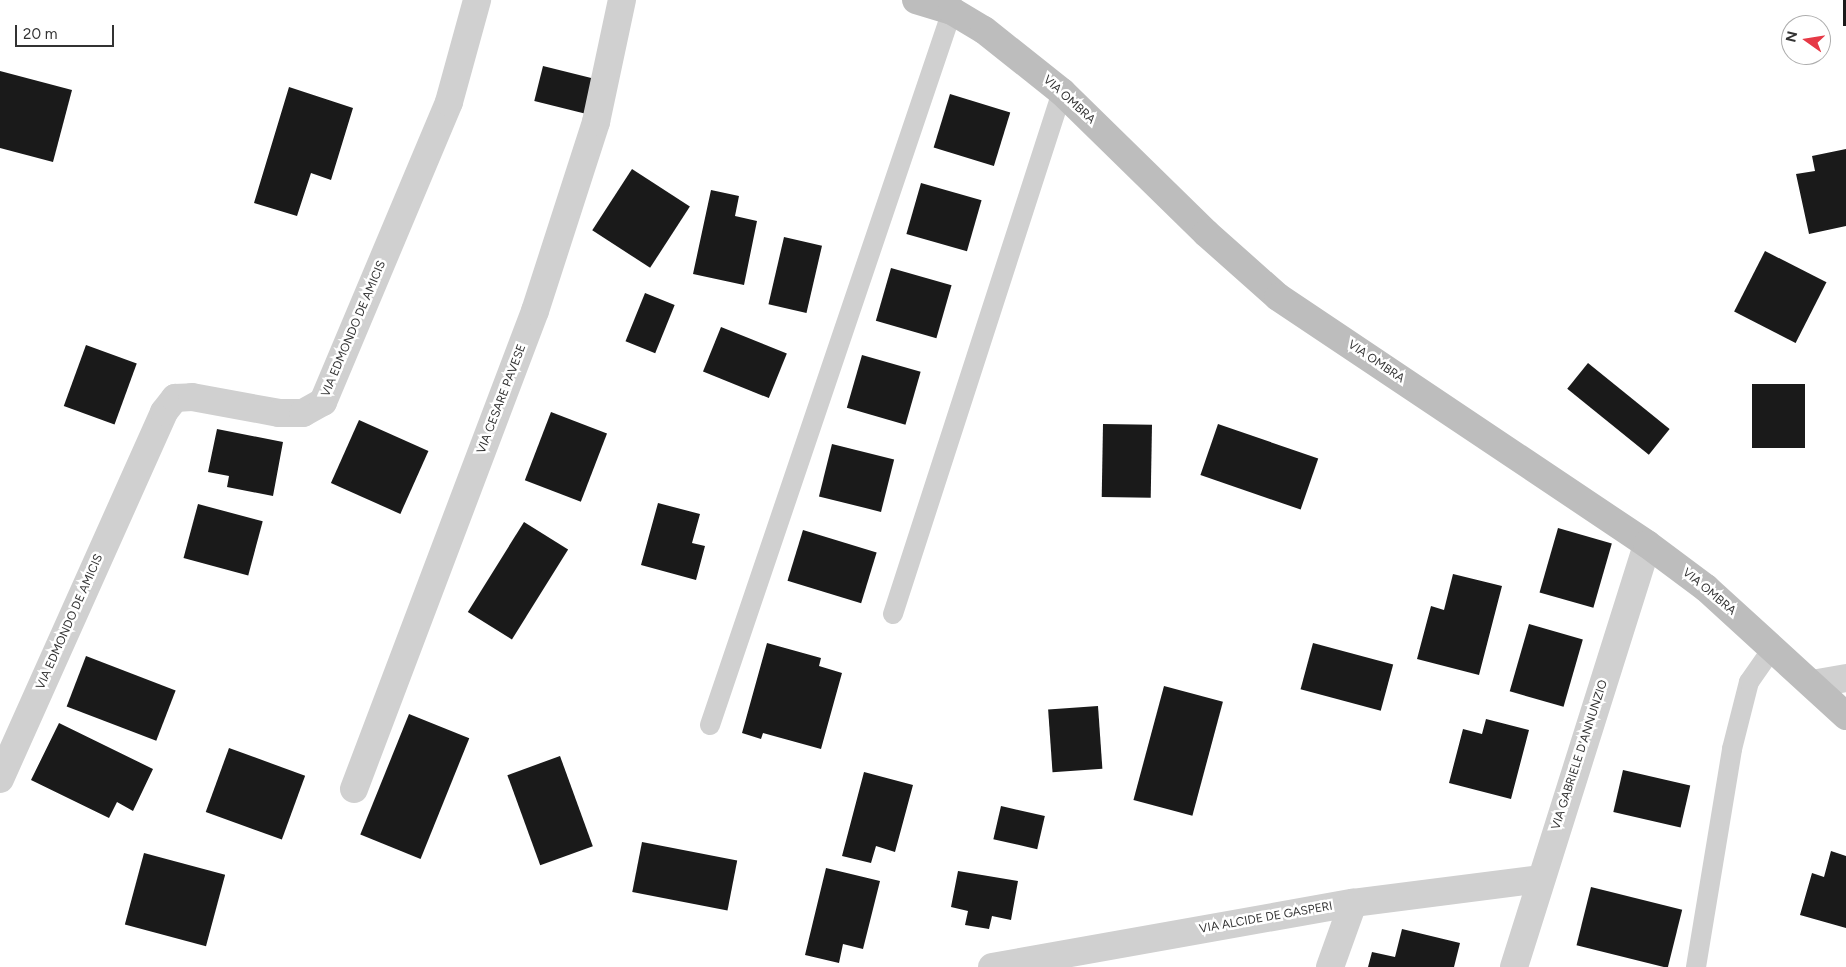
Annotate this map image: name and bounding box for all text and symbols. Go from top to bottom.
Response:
scale bar [18,15,116,47]
north arrow [1781,15,1831,65]
text: 20 m [23,25,57,43]
text: N [1782,30,1801,44]
street label: VIA OMBRA [1040,73,1098,127]
street label: VIA EDMONDO DE AMICIS [319,259,389,399]
street label: VIA OMBRA [1345,338,1407,386]
street label: VIA CESARE PAVESE [475,342,529,456]
street label: VIA EDMONDO DE AMICIS [34,552,106,692]
street label: VIA OMBRA [1679,566,1739,618]
street label: VIA GABRIELE D'ANNUNZIO [1549,678,1611,832]
street label: VIA ALCIDE DE GASPERI [1198,899,1334,937]

